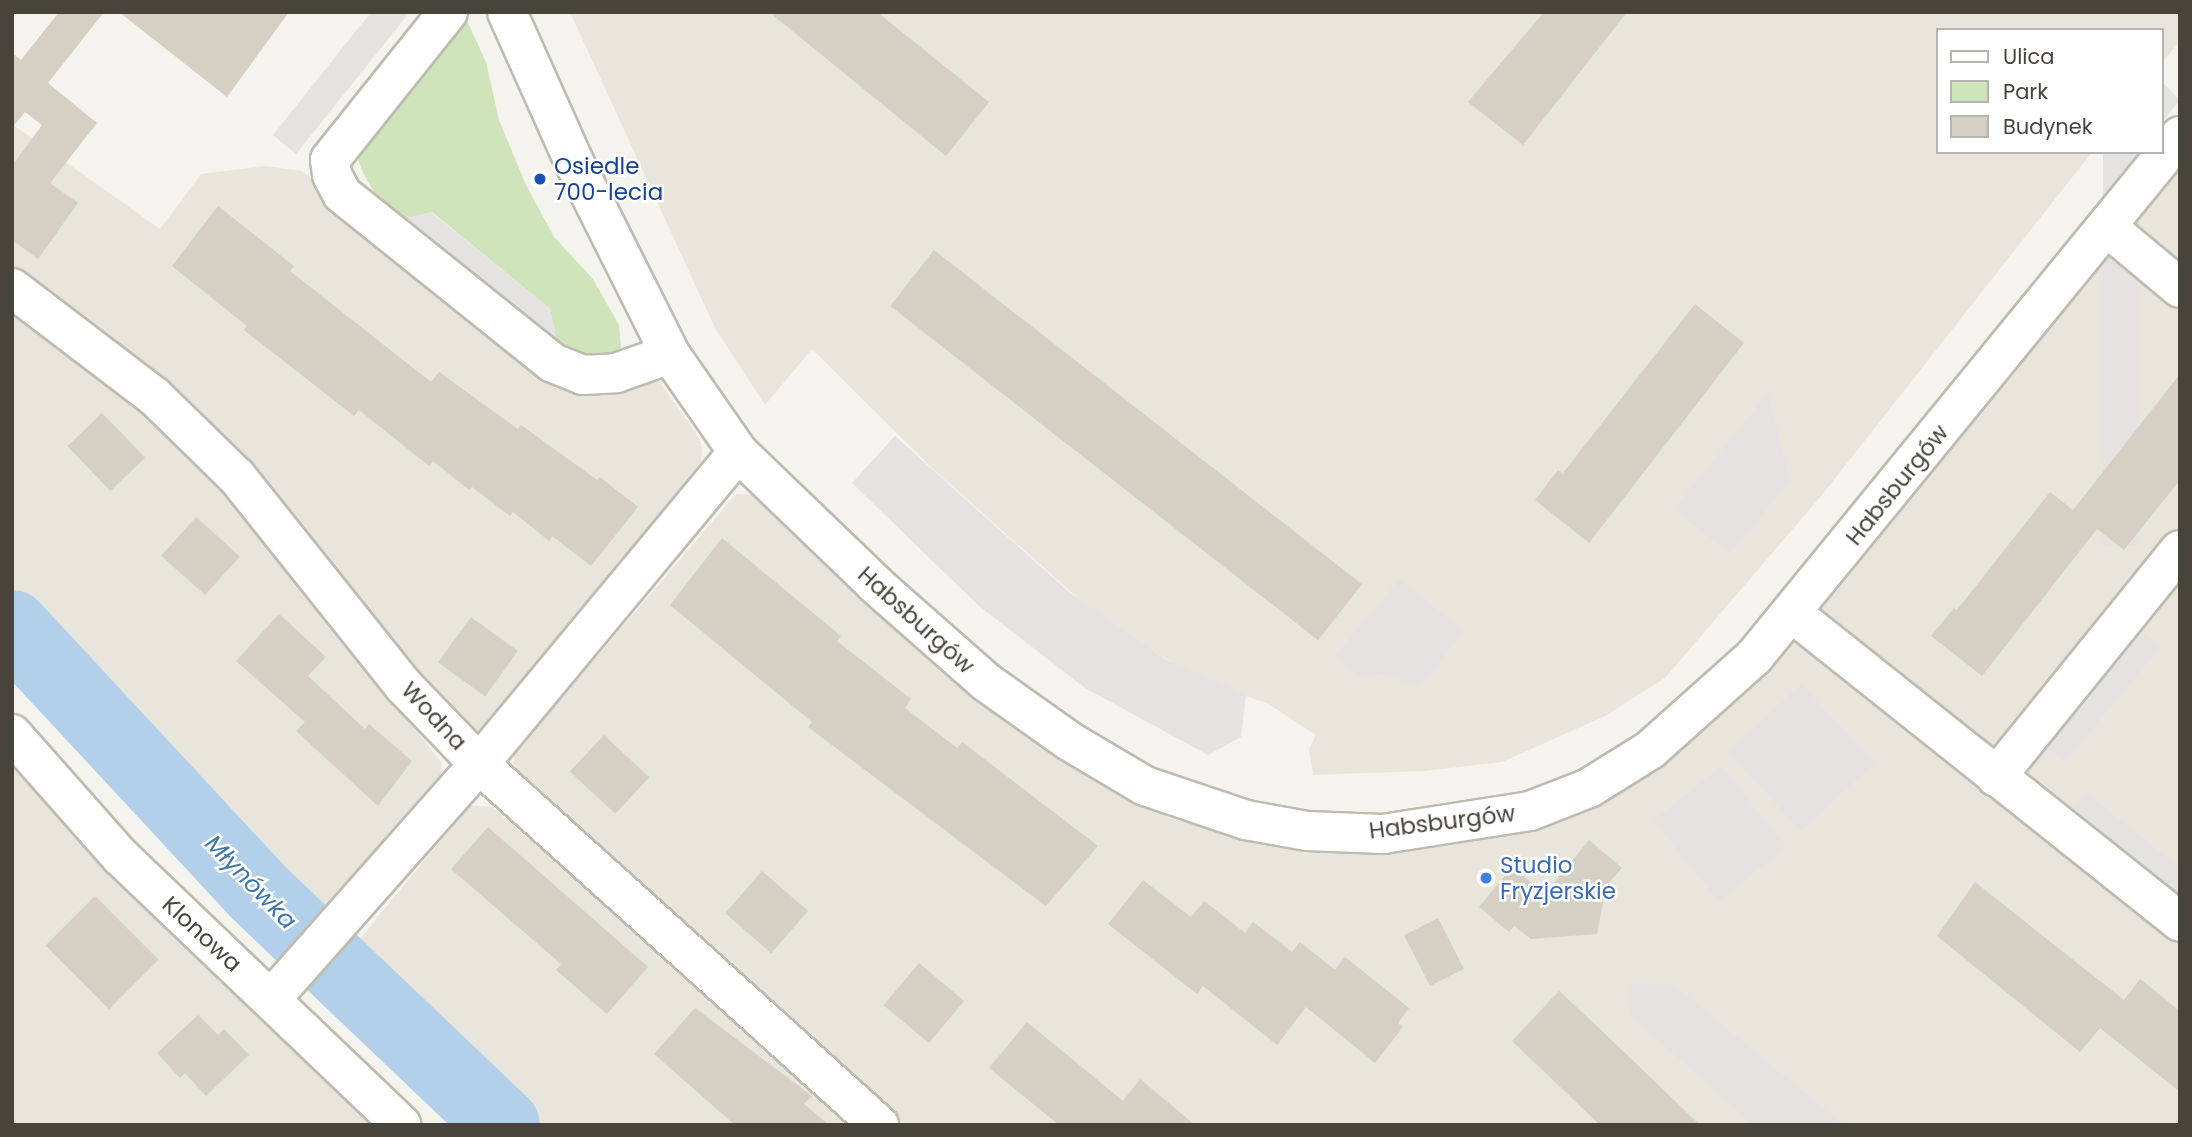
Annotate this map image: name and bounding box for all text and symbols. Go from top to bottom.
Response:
legend [1937,28,2164,154]
text: Ulica [2003,42,2054,71]
text: Park [2003,77,2048,106]
text: Budynek [2003,112,2093,141]
place label: Osiedle 700-lecia [554,152,663,206]
marker: Osiedle 700-lecia [532,171,548,187]
street label: Habsburgów [1840,419,1954,551]
street label: Habsburgów [852,561,980,679]
street label: Wodna [396,676,472,756]
street label: Habsburgów [1367,799,1517,845]
water label: Młynówka [199,829,303,935]
place label: Studio Fryzjerskie [1500,851,1616,905]
marker: Studio Fryzjerskie [1478,870,1494,886]
street label: Klonowa [157,890,247,978]

